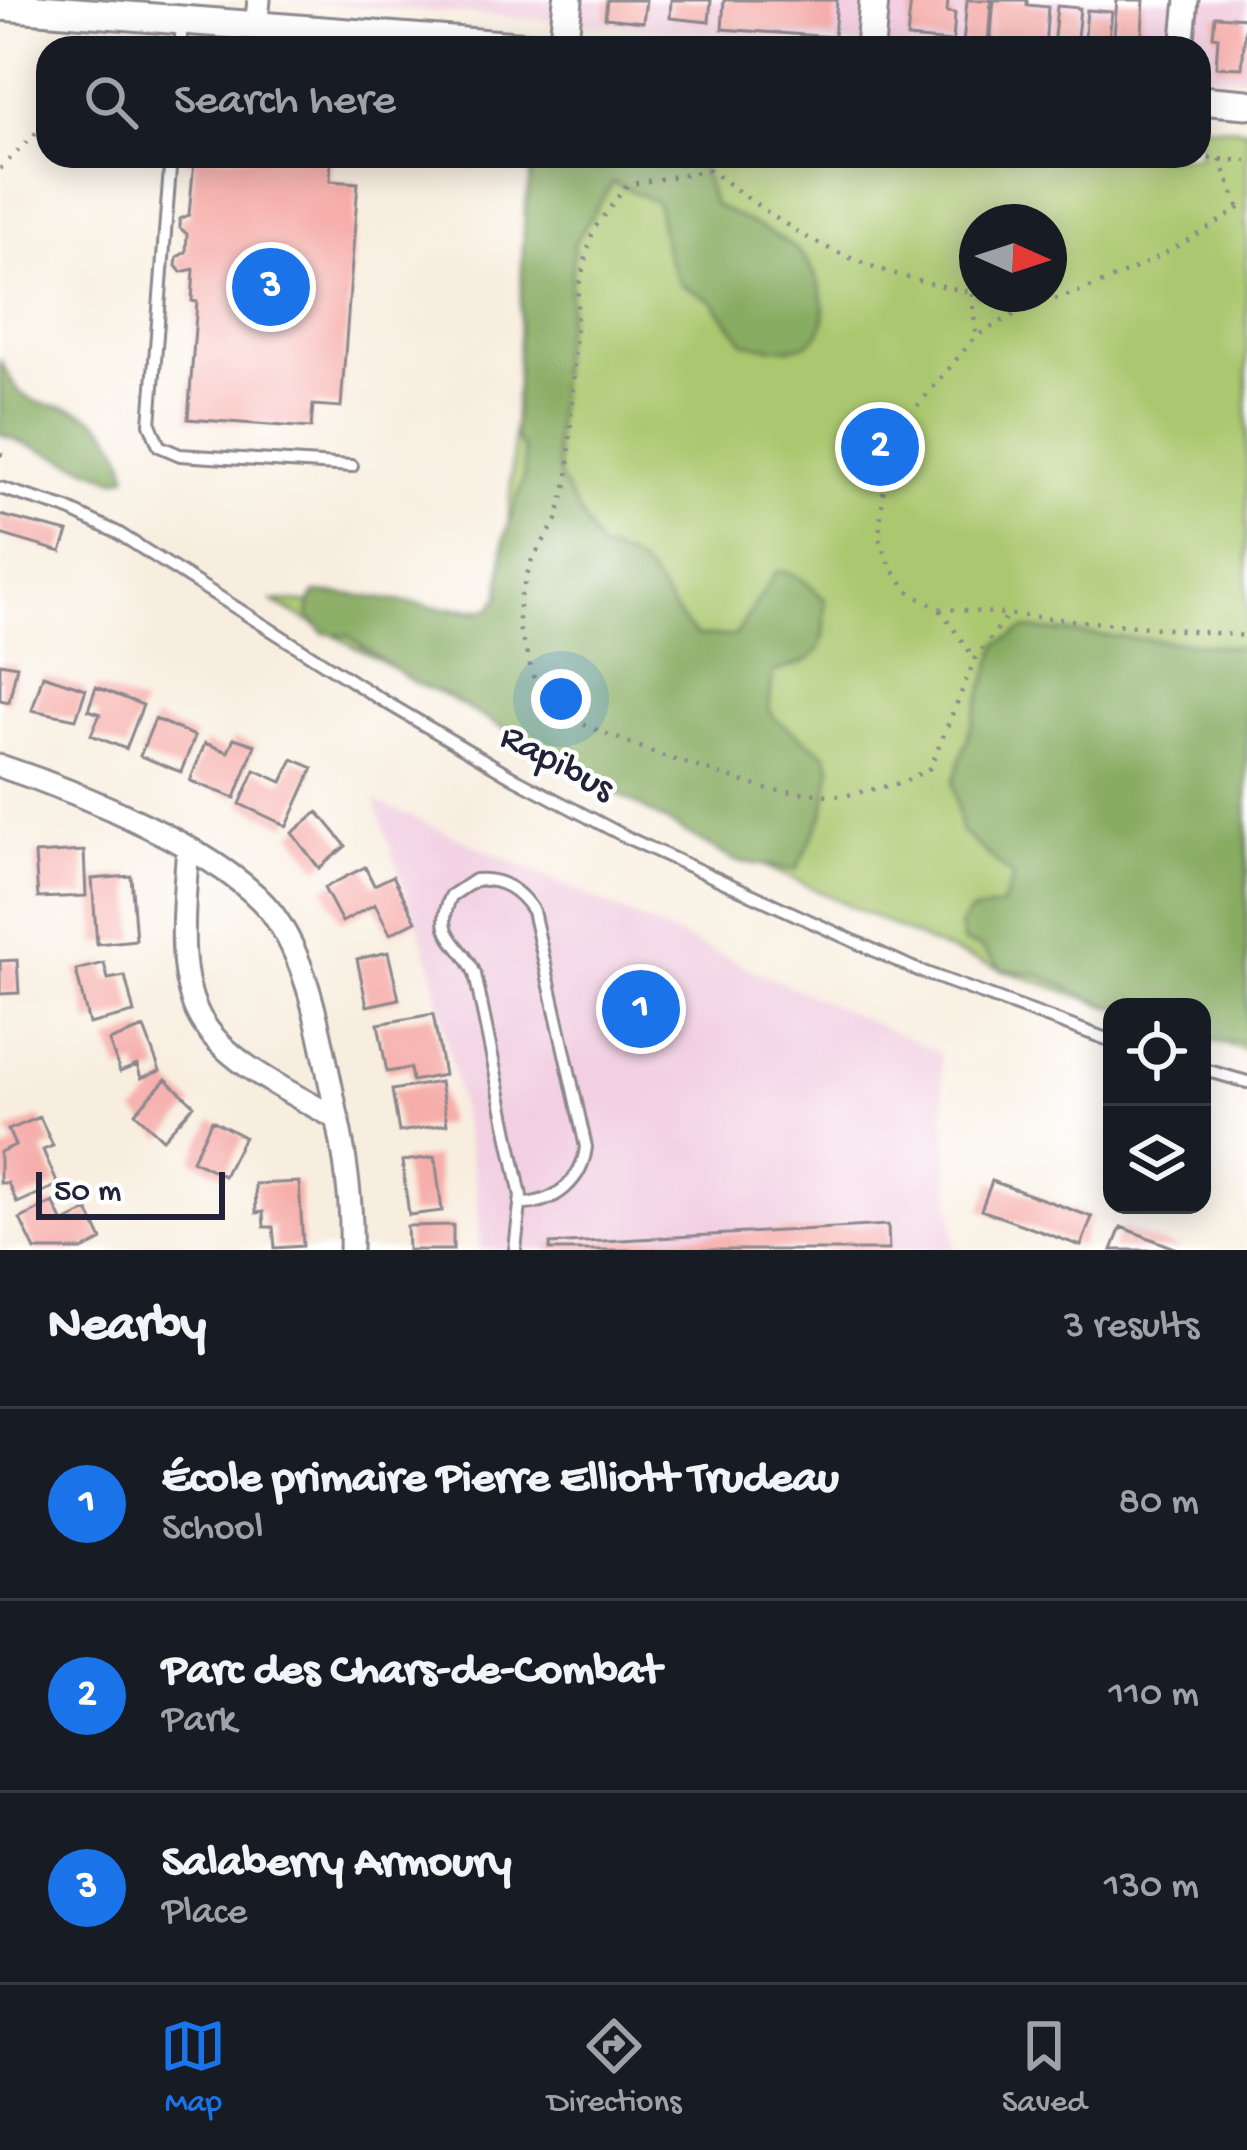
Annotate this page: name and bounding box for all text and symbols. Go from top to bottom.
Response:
search box [36,36,1211,168]
icon: search [78,69,144,135]
text: Search here [174,76,396,129]
north arrow [959,204,1067,312]
pin: 3 [232,242,310,332]
pin: 2 [841,402,919,492]
your location [531,669,591,729]
street label: Rapibus [491,716,623,815]
pin: 1 [602,964,680,1054]
map controls [1103,998,1211,1214]
button: locate [1103,998,1211,1106]
button: layers [1103,1106,1211,1214]
scale bar [36,1166,225,1219]
text: 50 m [54,1174,121,1212]
text: Nearby [48,1298,206,1358]
text: 3 results [1064,1305,1199,1351]
text: École primaire Pierre Elliott Trudeau [162,1454,839,1507]
text: 1 [79,1481,95,1527]
text: 80 m [1119,1481,1199,1527]
text: School [162,1507,263,1553]
text: Parc des Chars-de-Combat [162,1646,661,1699]
text: 2 [77,1673,97,1719]
text: 110 m [1108,1673,1199,1719]
text: Park [162,1699,236,1745]
text: Salaberry Armoury [162,1838,511,1891]
text: 3 [77,1865,97,1911]
text: 130 m [1104,1865,1199,1911]
text: Place [162,1891,247,1937]
tab: Map [160,2013,226,2123]
tab: Directions [547,2013,681,2123]
tab: Saved [1002,2013,1087,2123]

